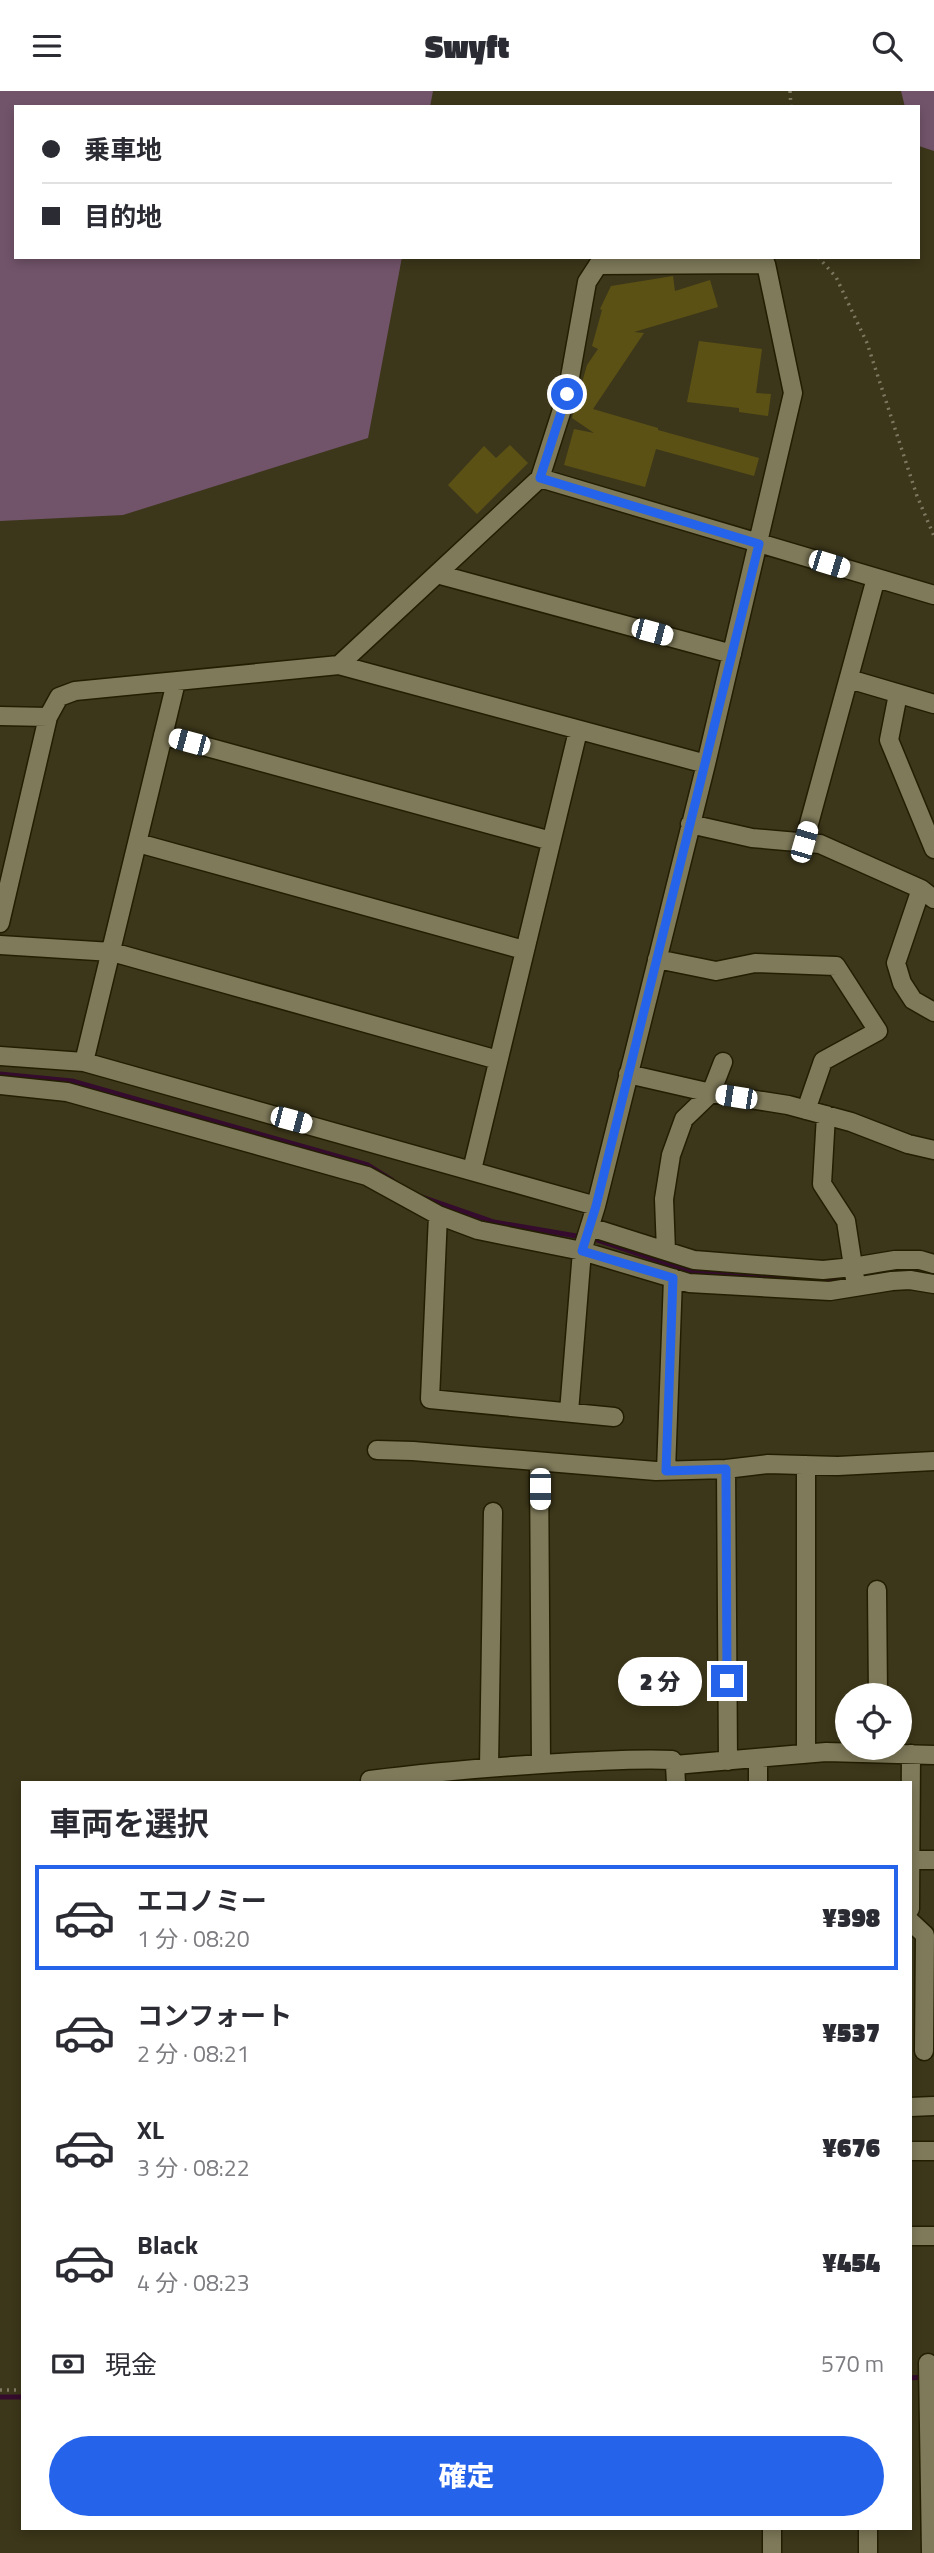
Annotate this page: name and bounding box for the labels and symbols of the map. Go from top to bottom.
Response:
route start [551,378,583,410]
car [806,548,853,580]
car [629,616,676,648]
car [166,726,213,758]
car [789,819,820,865]
car [714,1083,759,1111]
car [268,1104,315,1136]
car [530,1468,551,1510]
callout: 2 分 [618,1657,702,1705]
route end [711,1665,743,1697]

